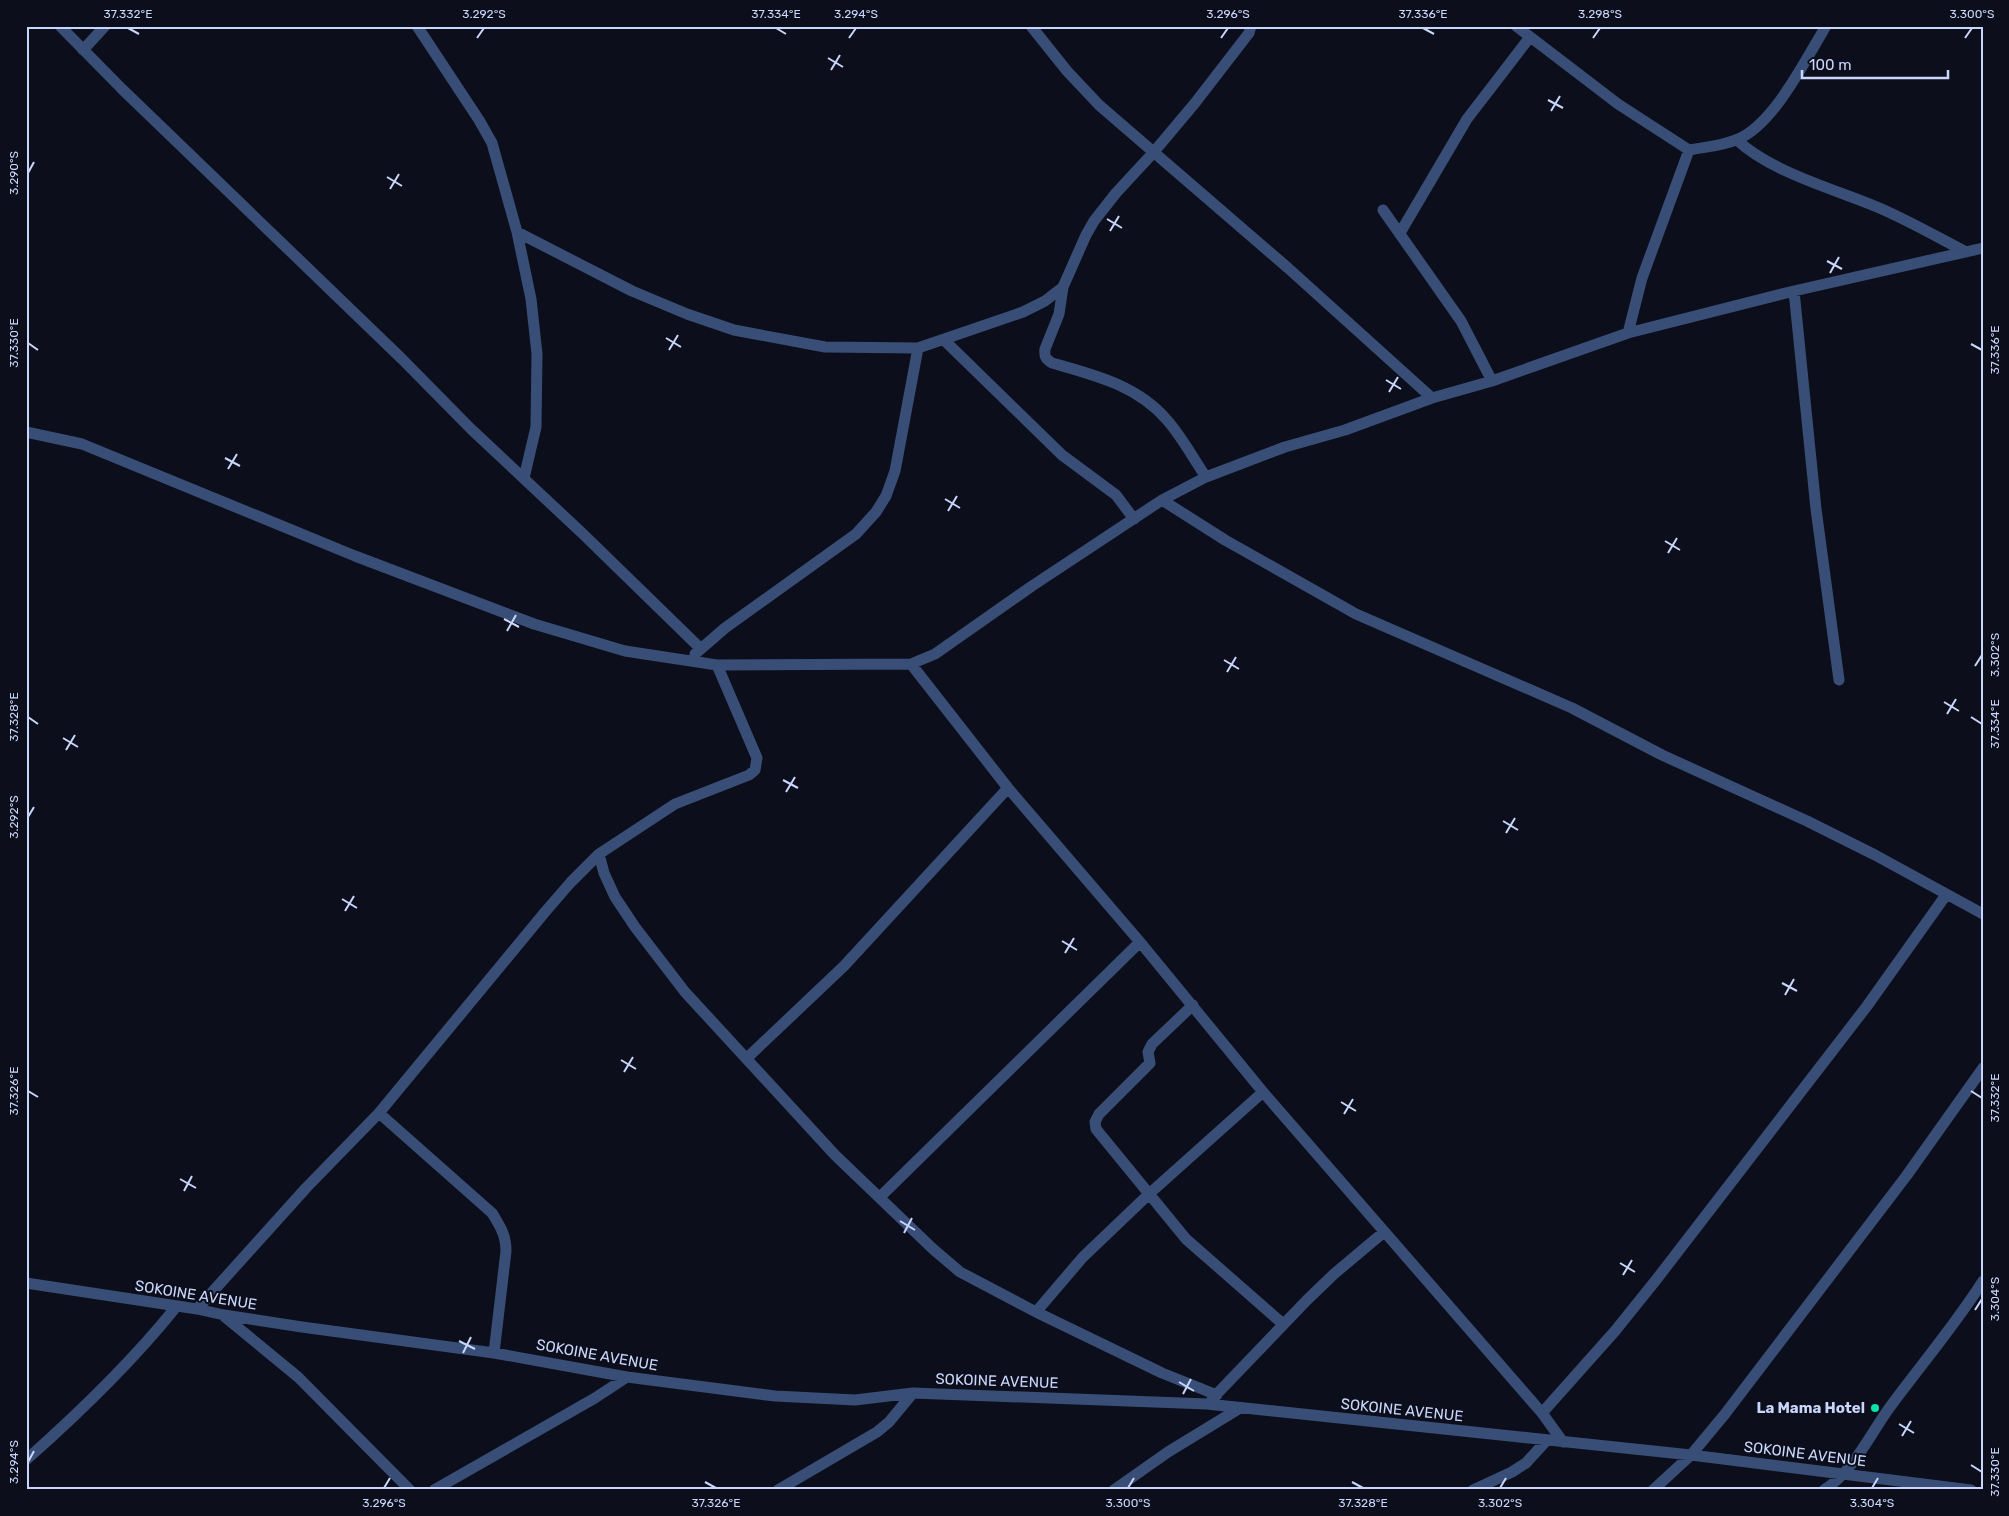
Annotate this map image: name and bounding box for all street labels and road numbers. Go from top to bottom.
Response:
street label: SOKOINE AVENUE [134,1276,258,1314]
street label: SOKOINE AVENUE [535,1335,659,1375]
street label: SOKOINE AVENUE [935,1370,1059,1392]
street label: SOKOINE AVENUE [1340,1395,1464,1425]
street label: SOKOINE AVENUE [1743,1438,1867,1470]

